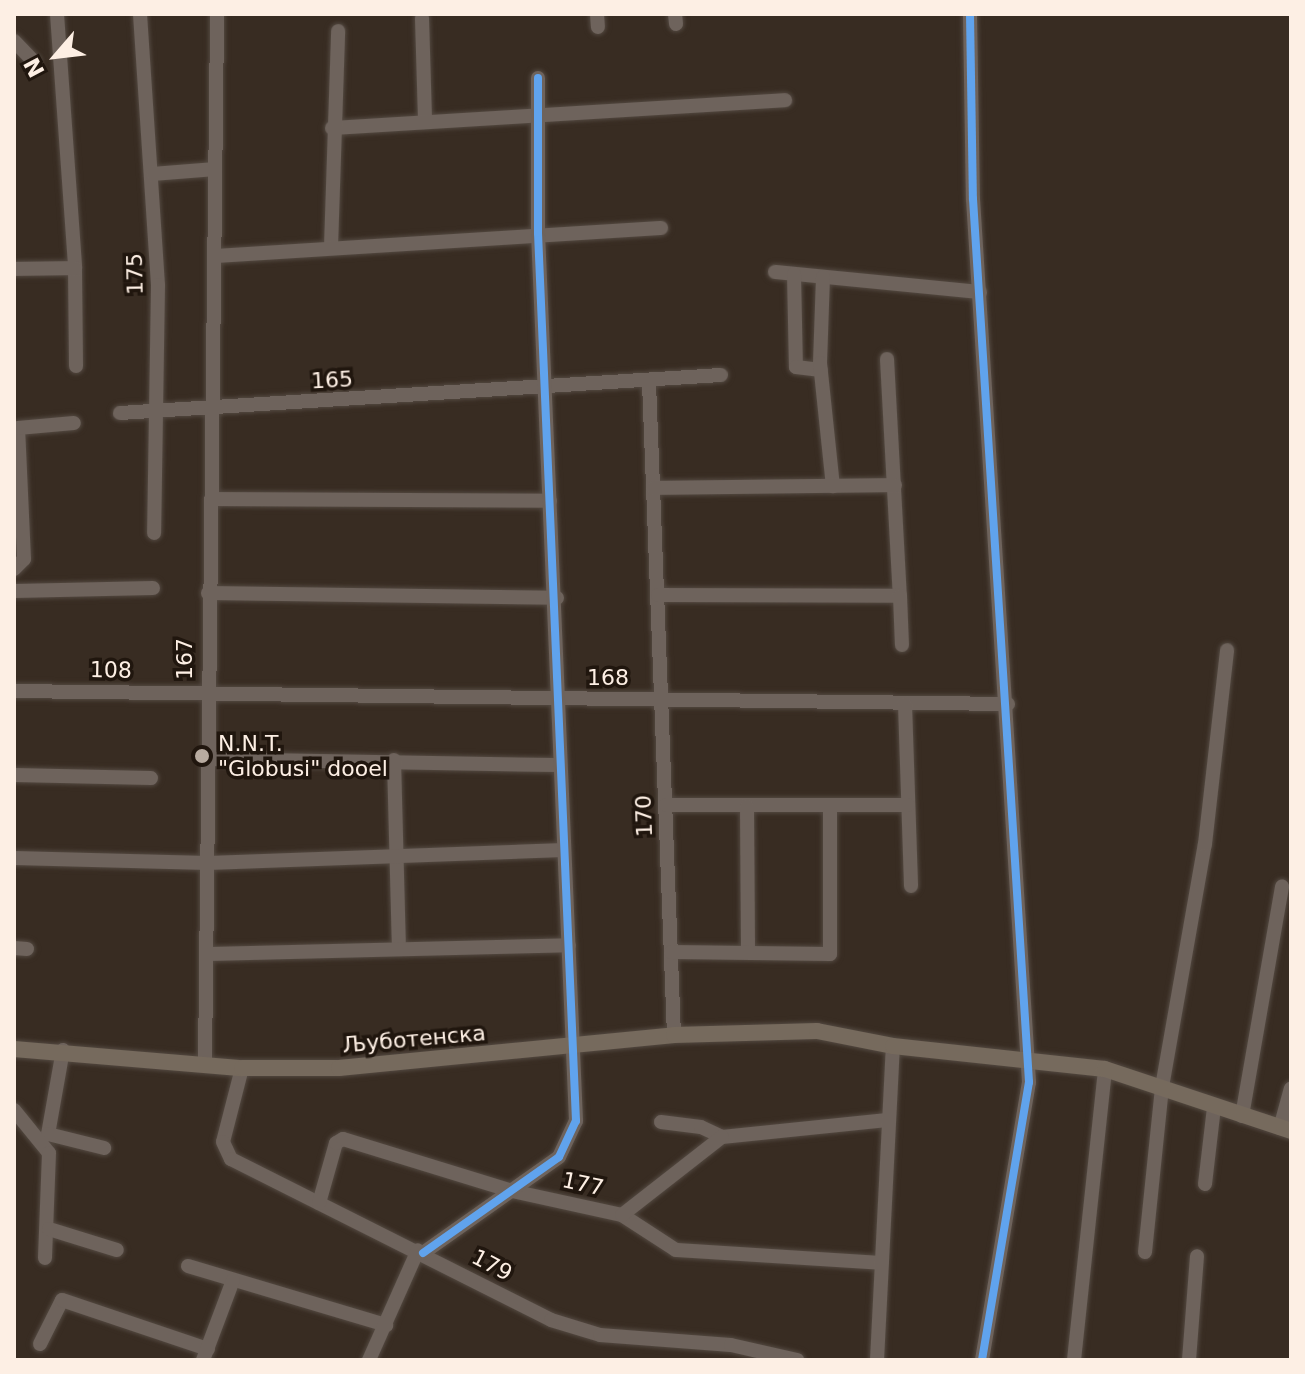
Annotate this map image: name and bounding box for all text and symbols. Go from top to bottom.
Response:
north arrow [16,16,96,96]
text: N [19,54,50,82]
street label: 175 [121,253,149,295]
street label: 165 [310,366,354,394]
street label: 167 [172,638,198,680]
street label: 108 [90,656,132,684]
street label: 168 [587,665,629,691]
place label: N.N.T. "Globusi" dooel [218,730,388,782]
marker: N.N.T. "Globusi" dooel [193,747,211,765]
street label: 170 [630,795,658,837]
street label: Љуботенска [341,1020,487,1058]
street label: 177 [560,1167,606,1201]
street label: 179 [467,1243,517,1287]

